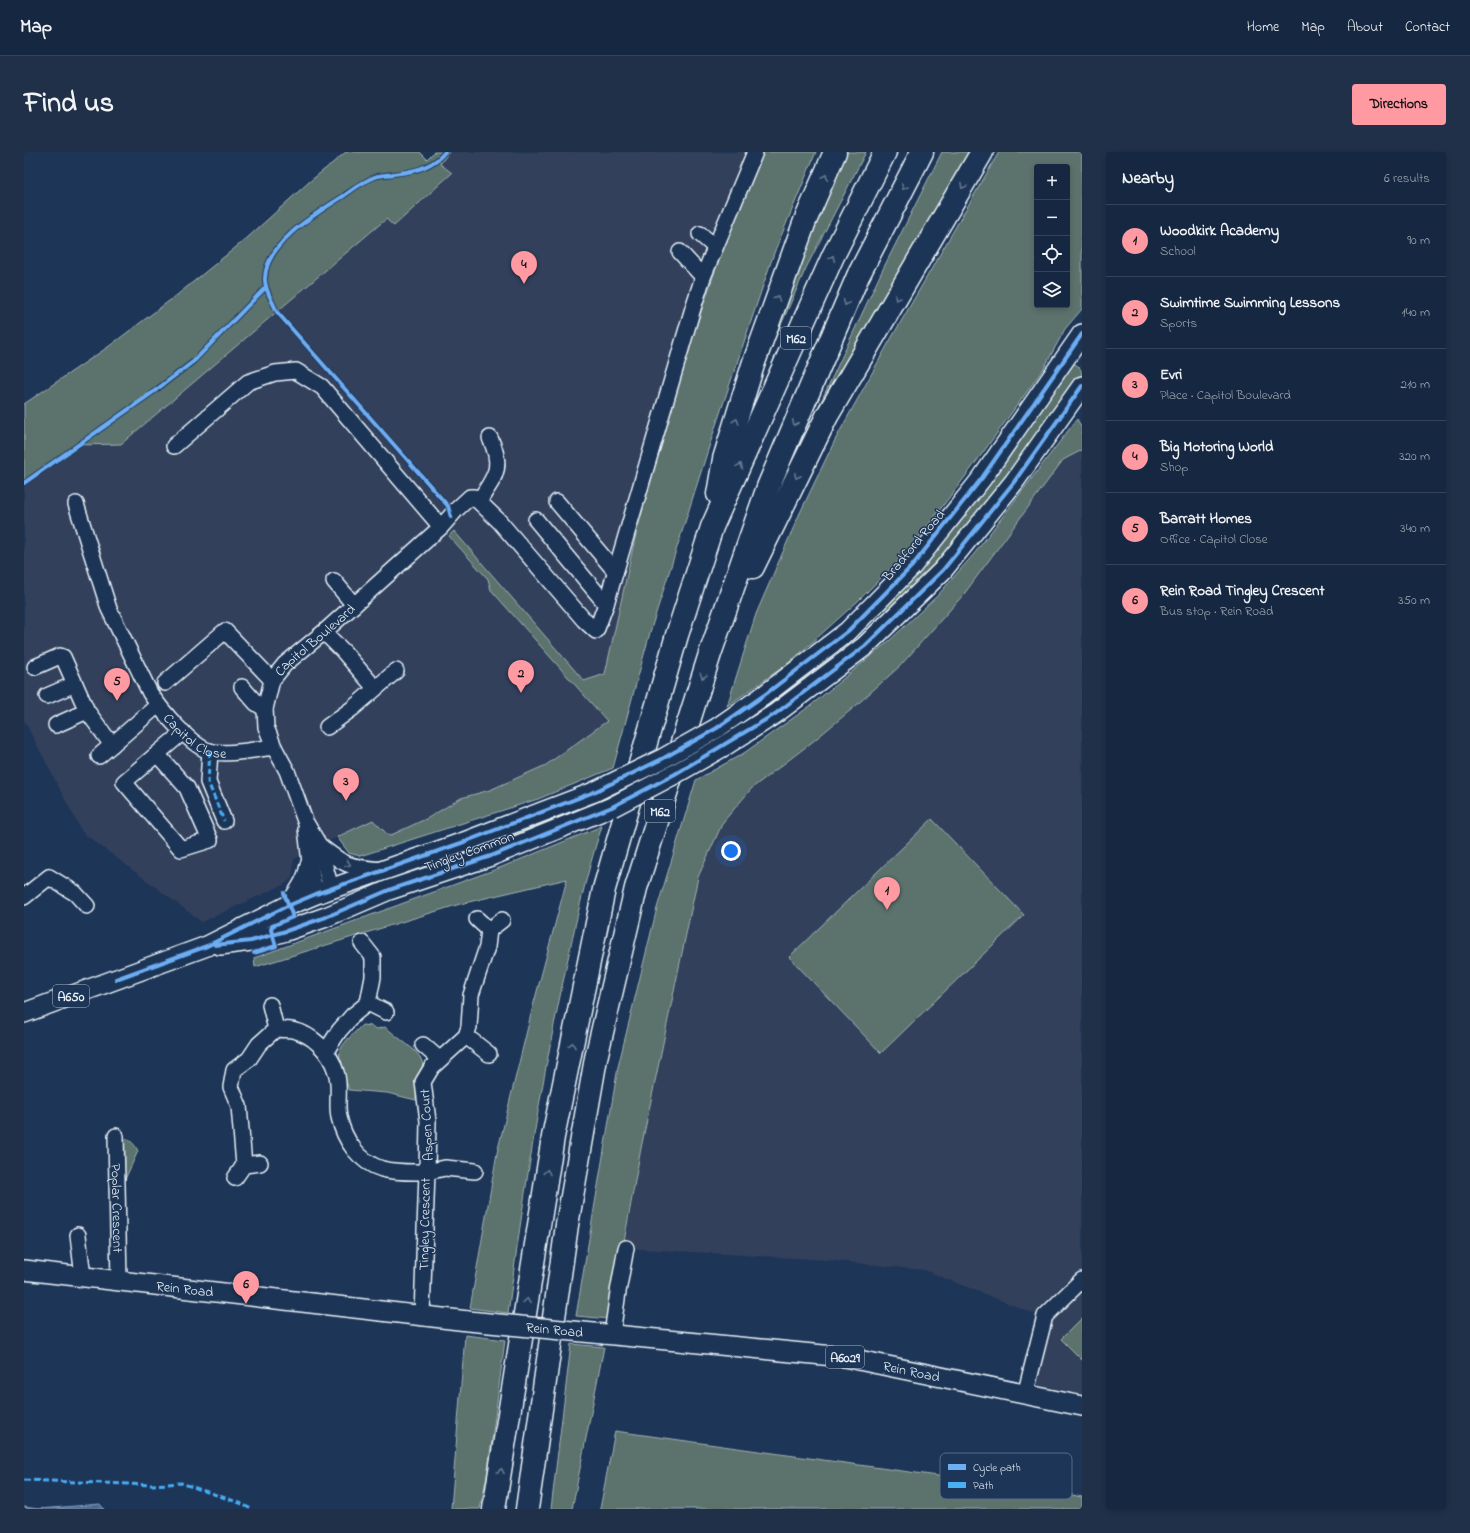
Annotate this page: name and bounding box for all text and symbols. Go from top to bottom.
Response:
text: Map [20,14,52,41]
text: Home [1247,17,1279,38]
text: Map [1301,17,1325,38]
text: About [1347,17,1383,38]
text: Contact [1405,17,1450,38]
text: Find us [24,84,114,125]
button: Directions [1352,84,1446,125]
map controls [1034,164,1070,308]
button: + [1034,164,1070,200]
text: Nearby [1122,166,1174,191]
text: 6 results [1384,169,1430,188]
one-way arrow [820,173,828,180]
one-way arrow [901,182,909,190]
one-way arrow [960,182,967,189]
button: − [1034,200,1070,236]
text: Woodkirk Academy [1160,220,1279,242]
text: 1 [1133,231,1137,250]
text: 90 m [1407,231,1430,250]
button: locate [1034,236,1070,272]
text: School [1160,242,1196,261]
pin: 4 [511,251,537,284]
one-way arrow [827,254,835,262]
button: layers [1034,272,1070,308]
text: Swimtime Swimming Lessons [1160,292,1340,314]
one-way arrow [773,294,781,301]
one-way arrow [894,294,901,301]
one-way arrow [843,299,851,306]
text: 2 [1132,303,1138,322]
text: 140 m [1402,303,1430,322]
text: Sports [1160,314,1197,333]
road number: M62 [781,327,811,349]
text: Evri [1160,364,1182,386]
text: 3 [1132,375,1138,394]
text: 210 m [1400,375,1430,394]
text: Place · Capitol Boulevard [1160,386,1291,405]
one-way arrow [731,418,740,425]
one-way arrow [792,419,800,426]
text: Big Motoring World [1160,436,1273,458]
text: 4 [1132,447,1138,466]
text: 320 m [1399,447,1430,466]
text: Shop [1160,458,1188,477]
one-way arrow [735,462,743,469]
one-way arrow [794,472,802,479]
street label: Bradford Road [877,505,951,587]
text: Barratt Homes [1160,508,1252,530]
text: 5 [1131,519,1139,538]
text: 340 m [1400,519,1430,538]
text: Office · Capitol Close [1160,530,1268,549]
text: Rein Road Tingley Crescent [1160,580,1324,602]
text: 6 [1132,591,1138,610]
text: 350 m [1398,591,1430,610]
street label: Capitol Boulevard [270,600,361,681]
text: Bus stop · Rein Road [1160,602,1273,621]
pin: 2 [508,660,534,693]
pin: 5 [104,668,130,701]
one-way arrow [699,672,708,679]
street label: Capitol Close [158,709,227,765]
pin: 3 [333,768,359,801]
road number: M62 [645,800,675,822]
street label: Tingley Common [422,826,518,879]
your location [721,841,741,861]
one-way arrow [344,860,351,868]
pin: 1 [874,877,900,910]
road number: A650 [53,985,89,1007]
one-way arrow [567,1041,576,1048]
street label: Aspen Court [415,1088,440,1161]
street label: Poplar Crescent [105,1163,127,1253]
one-way arrow [542,1169,551,1175]
street label: Tingley Crescent [414,1177,438,1271]
pin: 6 [233,1271,259,1304]
street label: Rein Road [155,1276,215,1304]
one-way arrow [522,1298,531,1304]
street label: Rein Road [525,1318,584,1344]
road number: A6029 [826,1346,864,1368]
street label: Rein Road [881,1356,942,1388]
legend [940,1453,1072,1499]
text: Cycle path [973,1460,1021,1477]
one-way arrow [496,1467,505,1474]
text: Path [973,1478,994,1494]

